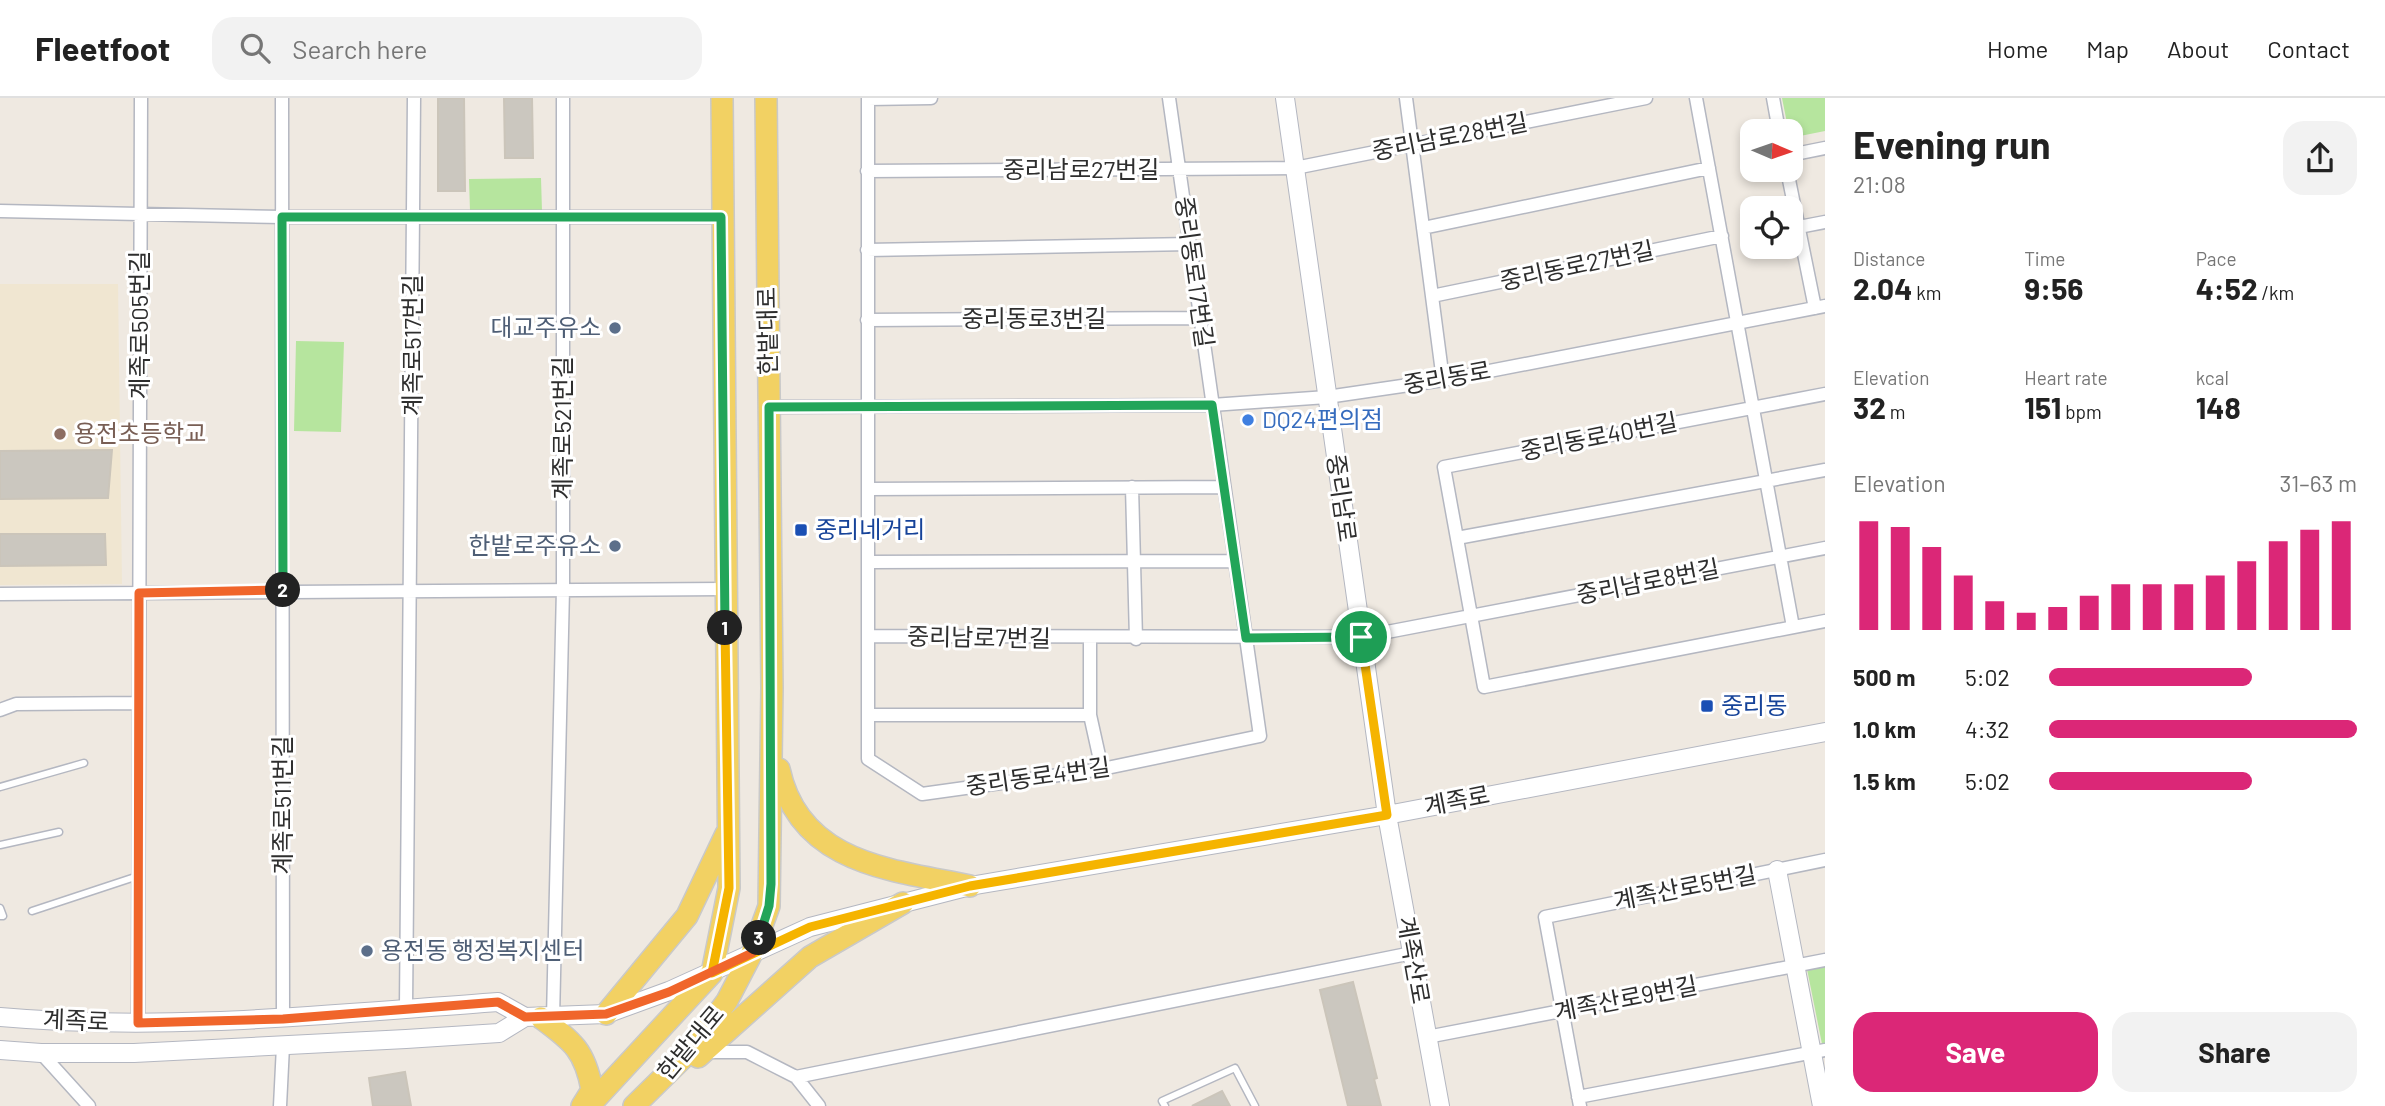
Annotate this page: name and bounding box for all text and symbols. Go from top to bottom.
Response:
search box [212,17,702,80]
text: Fleetfoot [35,28,170,68]
icon: search [236,29,274,67]
text: Search here [292,33,427,64]
text: Home [1987,34,2048,63]
text: Map [2086,34,2129,63]
text: About [2167,34,2229,63]
text: Contact [2267,34,2350,63]
street label: 중리남로28번길 [1369,106,1530,165]
north arrow [1740,119,1802,182]
map controls [1740,119,1803,259]
text: Evening run [1853,121,2051,167]
button: share [2283,121,2357,195]
street label: 중리남로27번길 [1003,154,1159,183]
text: 21:08 [1853,170,1906,198]
street label: 중리동로17번길 [1171,194,1220,349]
button: locate [1740,196,1803,259]
street label: 중리동로27번길 [1497,234,1656,295]
text: Distance [1853,247,1925,270]
text: Time [2024,247,2065,270]
text: Pace [2196,247,2237,270]
street label: 계족로505번길 [124,251,153,399]
text: 2.04 [1853,270,1912,306]
text: 9:56 [2024,270,2083,306]
text: 4:52 [2196,270,2258,306]
street label: 계족로517번길 [397,274,426,416]
text: km [1912,281,1941,304]
text: /km [2258,281,2294,304]
street label: 한밭대로 [751,287,782,375]
street label: 중리동로3번길 [962,303,1106,332]
place label: 대교주유소 [491,312,601,341]
marker: 대교주유소 [607,320,623,336]
street label: 중리동로 [1401,355,1493,398]
street label: 계족로521번길 [547,356,576,500]
text: Elevation [1853,366,1930,389]
text: Heart rate [2024,366,2108,389]
text: kcal [2196,366,2229,389]
text: 32 [1853,389,1886,425]
text: 151 [2024,389,2061,425]
text: 148 [2196,389,2241,425]
text: m [1886,400,1906,423]
text: bpm [2061,400,2102,423]
place label: DQ24편의점 [1262,404,1383,433]
street label: 중리동로40번길 [1518,406,1680,465]
marker: DQ24편의점 [1240,412,1256,428]
place label: 용전초등학교 [74,418,206,447]
marker: 용전초등학교 [52,426,68,442]
street label: 중리남로 [1322,452,1363,544]
text: Elevation [1853,469,1946,497]
text: 31–63 m [2280,469,2357,497]
place label: 중리네거리 [815,514,925,543]
marker: 중리네거리 [793,522,809,538]
place label: 한밭로주유소 [469,530,601,559]
marker: 한밭로주유소 [607,538,623,554]
street label: 중리남로8번길 [1574,552,1722,609]
pin: 2 [266,573,300,608]
text: 2 [277,578,288,601]
pin [1331,607,1391,667]
pin: 1 [708,610,742,646]
text: 1 [721,616,728,639]
icon: arrive [1342,618,1380,656]
street label: 중리남로7번길 [907,621,1051,652]
text: 500 m [1853,663,1915,691]
text: 5:02 [1965,663,2010,691]
place label: 중리동 [1721,690,1787,719]
marker: 중리동 [1699,698,1715,714]
text: 1.0 km [1853,715,1916,743]
text: 4:32 [1965,715,2010,743]
street label: 계족로511번길 [267,736,296,874]
street label: 중리동로4번길 [964,751,1112,800]
text: 1.5 km [1853,767,1916,795]
text: 5:02 [1965,767,2010,795]
street label: 계족로 [1421,779,1492,820]
street label: 계족산로5번길 [1611,858,1759,915]
street label: 계족산로 [1393,914,1436,1006]
pin: 3 [742,920,776,956]
text: 3 [753,926,764,949]
place label: 용전동 행정복지센터 [381,935,585,964]
marker: 용전동 행정복지센터 [359,943,375,959]
street label: 계족산로9번길 [1552,969,1700,1026]
street label: 한밭대로 [650,999,729,1085]
street label: 계족로 [42,1004,110,1035]
button: Save [1853,1012,2098,1092]
button: Share [2112,1012,2357,1092]

